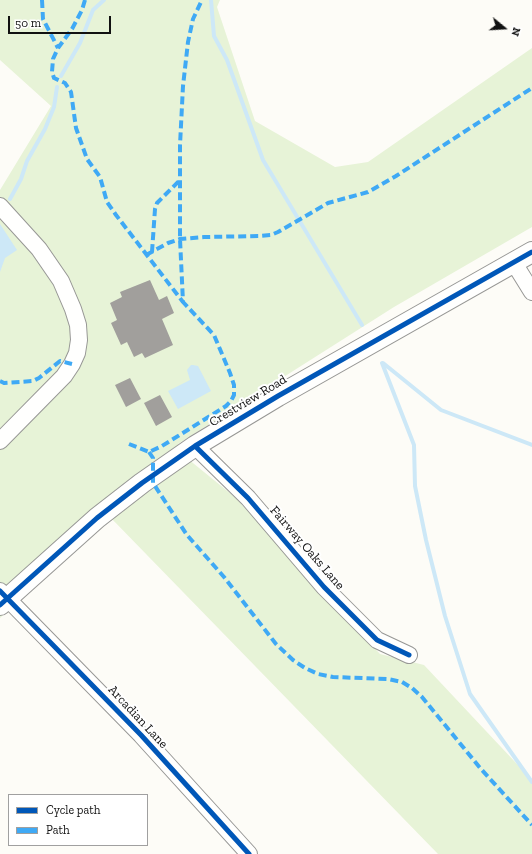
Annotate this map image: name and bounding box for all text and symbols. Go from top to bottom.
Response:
scale bar [10,8,113,34]
north arrow [484,8,524,48]
text: 50 m [15,16,41,30]
text: N [508,26,523,38]
street label: Crestview Road [206,372,290,430]
street label: Fairway Oaks Lane [266,503,348,593]
street label: Arcadian Lane [105,682,171,752]
legend [8,794,148,846]
text: Cycle path [46,803,100,817]
text: Path [46,823,70,837]

